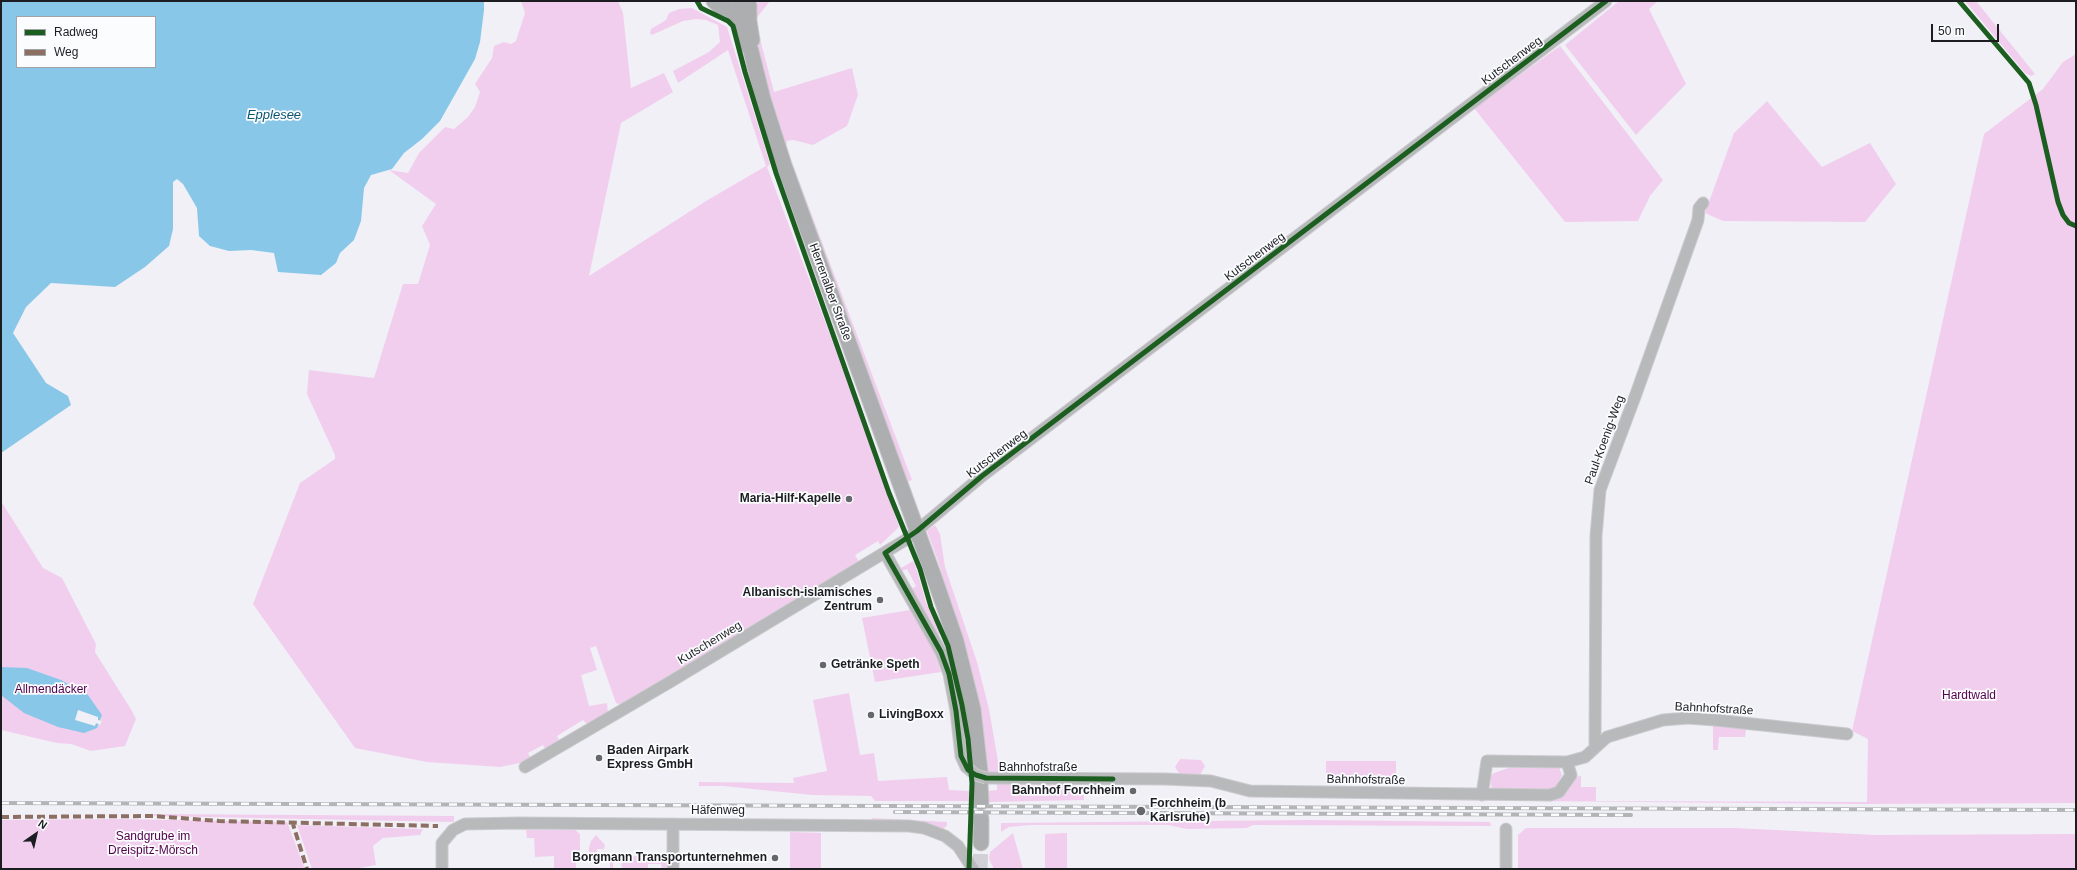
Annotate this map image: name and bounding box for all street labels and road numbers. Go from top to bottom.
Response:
street label: Kutschenweg [1479,34,1545,88]
street label: Kutschenweg [1222,230,1288,284]
street label: Herrenalber Straße [806,241,854,343]
street label: Paul-Koenig-Weg [1582,393,1628,487]
street label: Kutschenweg [964,427,1030,481]
street label: Kutschenweg [675,618,745,668]
street label: Bahnhofstraße [1674,700,1754,718]
street label: Bahnhofstraße [999,761,1077,775]
street label: Bahnhofstraße [1327,772,1405,788]
street label: Häfenweg [691,804,745,818]

